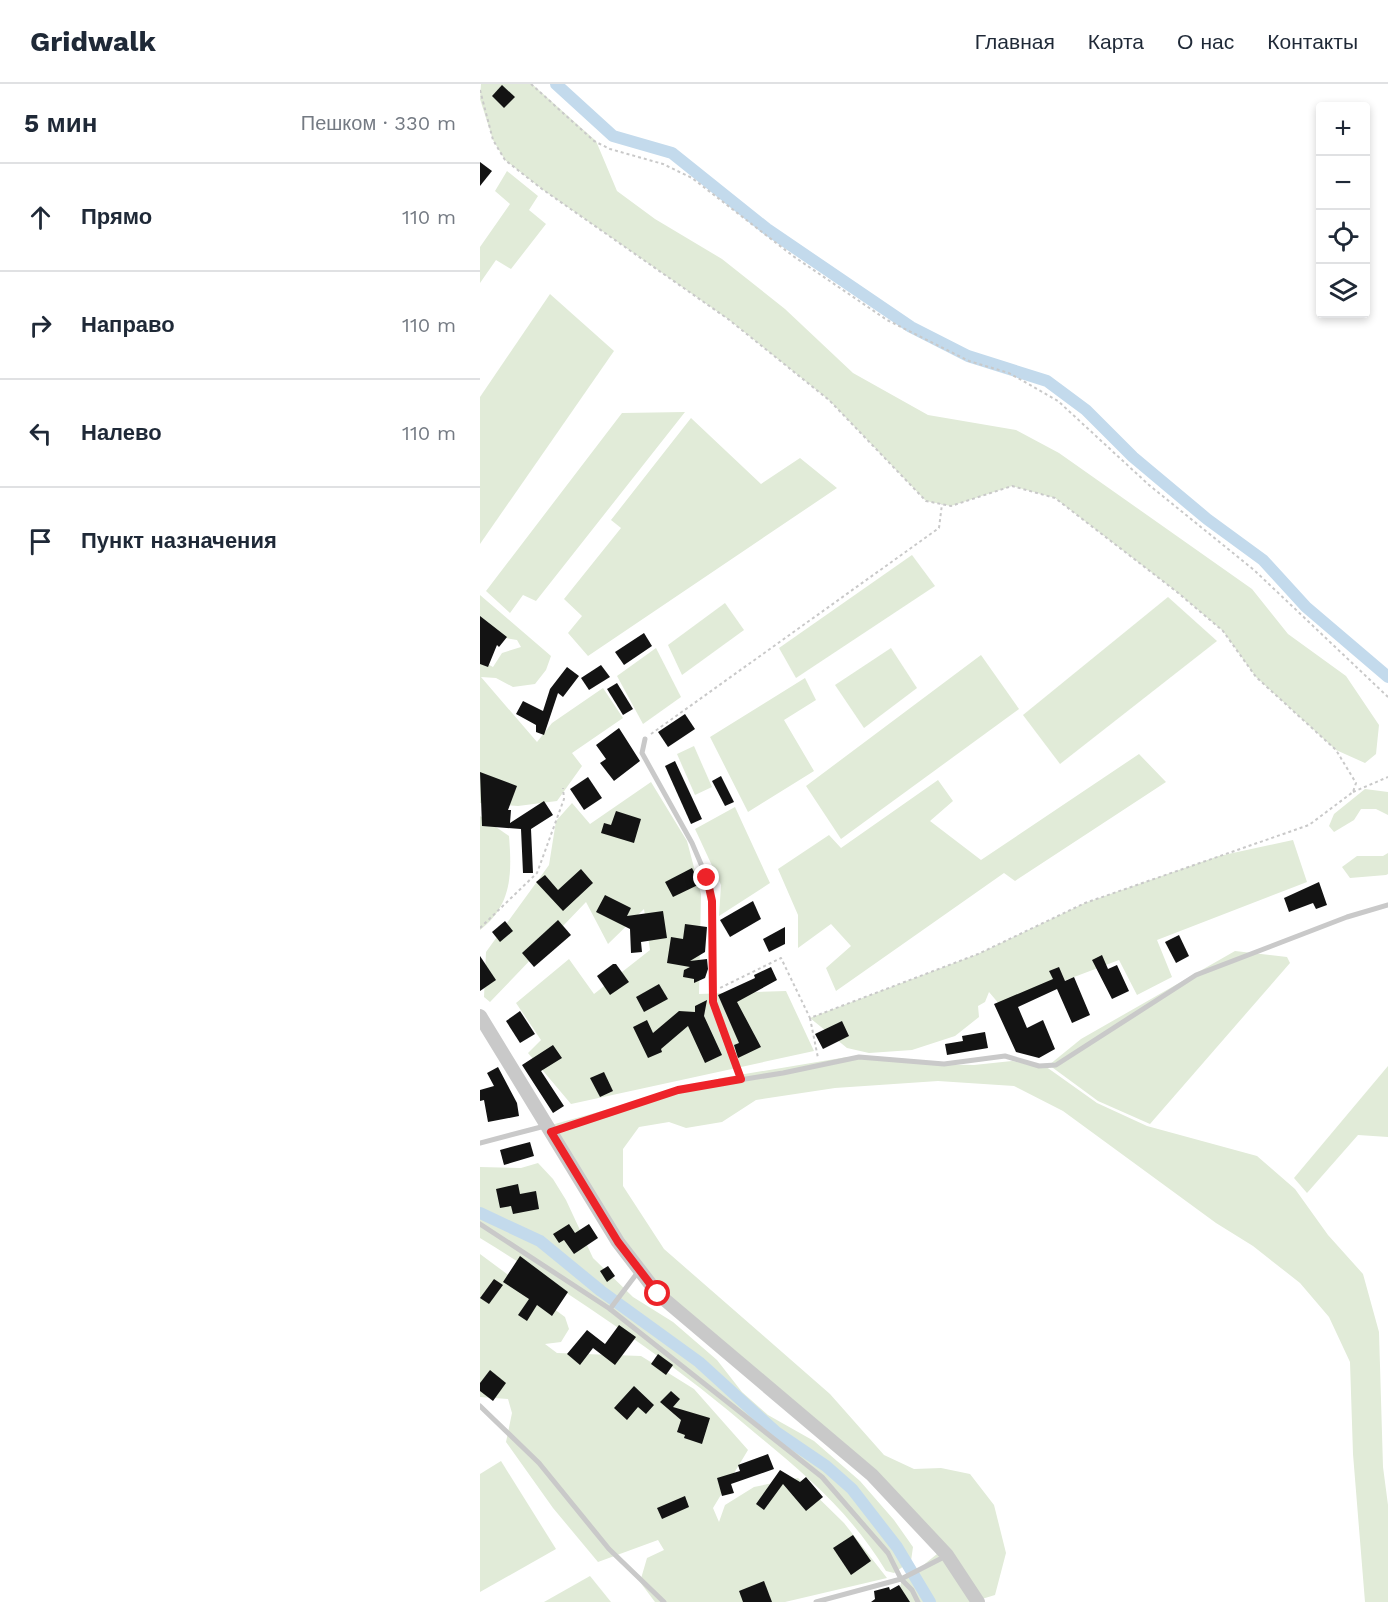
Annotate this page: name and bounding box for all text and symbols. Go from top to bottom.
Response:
text: Gridwalk [30,25,156,58]
text: Главная [975,29,1055,54]
text: Карта [1088,29,1144,54]
text: О нас [1177,29,1234,54]
text: Контакты [1267,29,1358,54]
map controls [1316,102,1370,318]
button: + [1316,102,1370,156]
text: 5 мин [24,108,98,138]
text: Пешком · 330 m [301,111,456,135]
button: − [1316,156,1370,210]
icon: ahead [24,201,57,234]
text: Прямо [81,204,152,229]
text: 110 m [402,205,456,229]
button: locate [1316,210,1370,264]
button: layers [1316,264,1370,318]
icon: right [24,309,57,342]
text: Направо [81,312,175,337]
text: 110 m [402,313,456,337]
icon: left [24,417,57,450]
text: Налево [81,420,162,445]
text: 110 m [402,421,456,445]
icon: arrive [24,525,57,558]
text: Пункт назначения [81,528,277,553]
route end [693,864,719,890]
route start [644,1280,670,1306]

